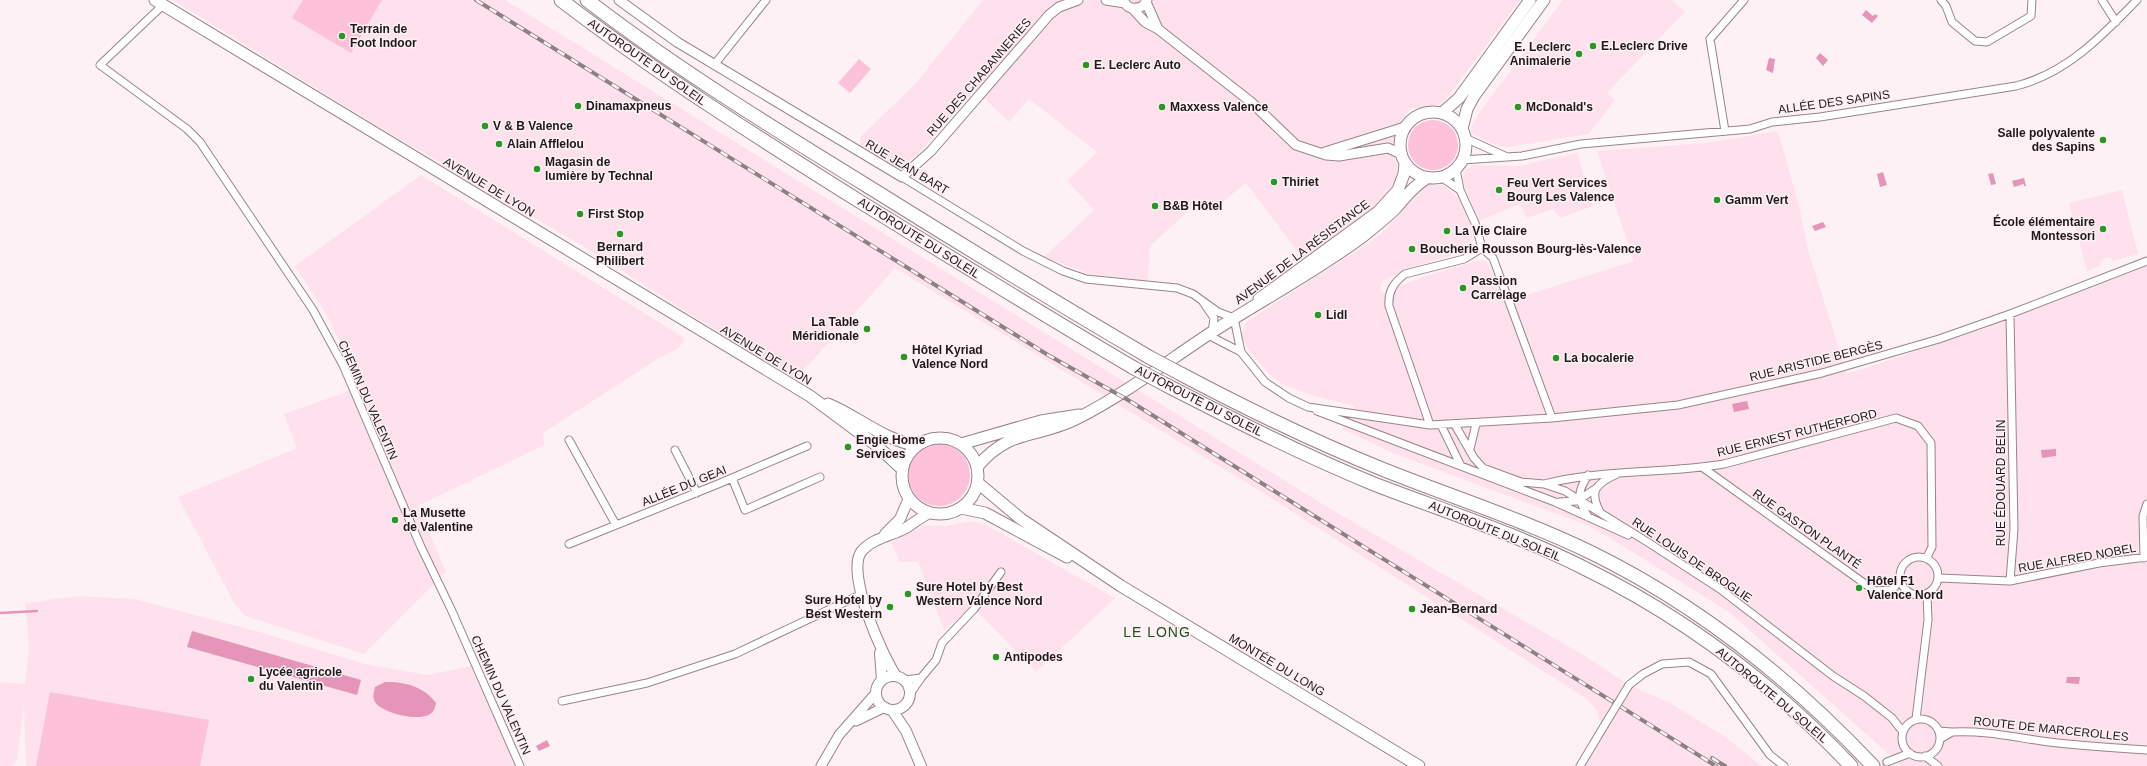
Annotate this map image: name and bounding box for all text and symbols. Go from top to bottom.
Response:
street label: RUE DES CHABANNERIES [924,15,1034,139]
street label: AUTOROUTE DU SOLEIL [585,16,709,108]
place label: Terrain de Foot Indoor [350,22,417,50]
marker: Terrain de Foot Indoor [337,31,347,41]
place label: E.Leclerc Drive [1601,39,1688,53]
place label: E. Leclerc Animalerie [1510,40,1571,68]
marker: E.Leclerc Drive [1588,41,1598,51]
marker: E. Leclerc Animalerie [1574,49,1584,59]
place label: E. Leclerc Auto [1094,58,1181,72]
marker: E. Leclerc Auto [1081,60,1091,70]
street label: ALLÉE DES SAPINS [1777,86,1891,117]
place label: Dinamaxpneus [586,99,672,113]
place label: Maxxess Valence [1170,100,1268,114]
place label: McDonald's [1526,100,1593,114]
marker: Dinamaxpneus [573,101,583,111]
marker: Maxxess Valence [1157,102,1167,112]
marker: McDonald's [1513,102,1523,112]
place label: V & B Valence [493,119,573,133]
marker: V & B Valence [480,121,490,131]
place label: Salle polyvalente des Sapins [1998,126,2095,154]
marker: Salle polyvalente des Sapins [2098,135,2108,145]
place label: Alain Afflelou [507,137,584,151]
street label: RUE JEAN BART [863,137,952,198]
marker: Alain Afflelou [494,139,504,149]
street label: AVENUE DE LYON [441,154,537,220]
place label: Magasin de lumière by Technal [545,155,653,183]
marker: Magasin de lumière by Technal [532,164,542,174]
place label: Thiriet [1282,175,1319,189]
place label: Feu Vert Services Bourg Les Valence [1507,176,1615,204]
marker: Thiriet [1269,177,1279,187]
marker: Feu Vert Services Bourg Les Valence [1494,185,1504,195]
place label: Gamm Vert [1725,193,1788,207]
street label: AUTOROUTE DU SOLEIL [855,195,983,282]
marker: Gamm Vert [1712,195,1722,205]
street label: AVENUE DE LA RÉSISTANCE [1231,196,1372,307]
place label: B&B Hôtel [1163,199,1222,213]
marker: B&B Hôtel [1150,201,1160,211]
place label: First Stop [588,207,644,221]
marker: First Stop [575,209,585,219]
place label: École élémentaire Montessori [1993,214,2095,243]
place label: La Vie Claire [1455,224,1527,238]
marker: École élémentaire Montessori [2098,224,2108,234]
marker: La Vie Claire [1442,226,1452,236]
marker: Bernard Philibert [615,229,625,239]
place label: Bernard Philibert [596,240,644,268]
place label: Boucherie Rousson Bourg-lès-Valence [1420,242,1642,256]
marker: Boucherie Rousson Bourg-lès-Valence [1407,244,1417,254]
place label: Passion Carrelage [1471,274,1527,302]
marker: Passion Carrelage [1458,283,1468,293]
place label: Lidl [1326,308,1347,322]
marker: Lidl [1313,310,1323,320]
place label: La Table Méridionale [792,315,859,343]
street label: AVENUE DE LYON [718,322,814,388]
marker: La Table Méridionale [862,324,872,334]
street label: RUE ARISTIDE BERGÈS [1748,337,1884,384]
street label: CHEMIN DU VALENTIN [335,338,401,462]
place label: Hôtel Kyriad Valence Nord [912,343,988,371]
place label: La bocalerie [1564,351,1634,365]
marker: Hôtel Kyriad Valence Nord [899,352,909,362]
marker: La bocalerie [1551,353,1561,363]
street label: AUTOROUTE DU SOLEIL [1133,363,1265,439]
street label: RUE ERNEST RUTHERFORD [1716,406,1879,460]
street label: RUE ÉDOUARD BELIN [1993,420,2008,546]
place label: Engie Home Services [856,433,926,461]
marker: Engie Home Services [843,442,853,452]
street label: ALLÉE DU GEAI [639,462,728,509]
street label: RUE GASTON PLANTÉ [1750,485,1864,572]
street label: AUTOROUTE DU SOLEIL [1427,498,1563,564]
place label: La Musette de Valentine [403,506,473,534]
marker: La Musette de Valentine [390,515,400,525]
street label: RUE LOUIS DE BROGLIE [1629,515,1755,605]
street label: RUE ALFRED NOBEL [2017,541,2137,575]
place label: Hôtel F1 Valence Nord [1867,574,1943,602]
place label: Sure Hotel by Best Western Valence Nord [916,580,1043,608]
marker: Hôtel F1 Valence Nord [1854,583,1864,593]
marker: Sure Hotel by Best Western Valence Nord [903,589,913,599]
place label: Sure Hotel by Best Western [805,593,882,621]
marker: Sure Hotel by Best Western [885,602,895,612]
place label: Jean-Bernard [1420,602,1497,616]
marker: Jean-Bernard [1407,604,1417,614]
district label: LE LONG [1123,624,1191,640]
street label: MONTÉE DU LONG [1227,630,1328,699]
street label: CHEMIN DU VALENTIN [468,633,534,757]
street label: AUTOROUTE DU SOLEIL [1713,644,1831,746]
place label: Antipodes [1004,650,1063,664]
marker: Antipodes [991,652,1001,662]
place label: Lycée agricole du Valentin [259,665,342,693]
marker: Lycée agricole du Valentin [246,674,256,684]
street label: ROUTE DE MARCEROLLES [1973,714,2129,744]

